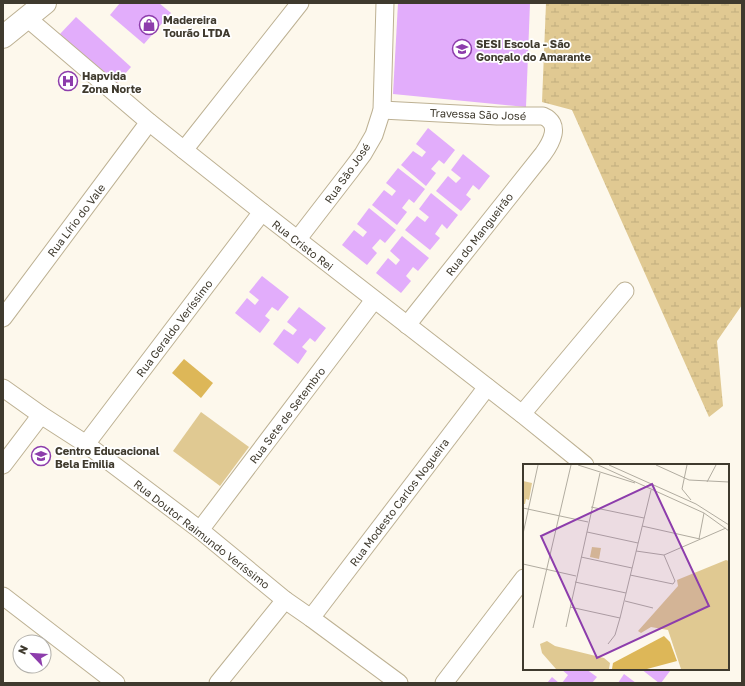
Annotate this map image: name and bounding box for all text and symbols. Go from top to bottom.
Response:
place label: Madereira Tourão LTDA [163,13,230,39]
shop icon: Madereira Tourão LTDA [138,14,160,36]
place label: SESI Escola - São Gonçalo do Amarante [476,37,592,63]
school or university icon: SESI Escola - São Gonçalo do Amarante [451,38,473,60]
place label: Hapvida Zona Norte [82,69,142,95]
hospital icon: Hapvida Zona Norte [57,70,79,92]
street label: Travessa São José [430,106,526,122]
street label: Rua São José [321,140,373,206]
street label: Rua Lírio do Vale [44,181,108,259]
street label: Rua do Mangueirão [443,190,516,278]
street label: Rua Cristo Rei [270,217,336,273]
street label: Rua Geraldo Veríssimo [133,277,215,379]
street label: Rua Sete de Setembro [247,364,328,466]
street label: Rua Modesto Carlos Nogueira [347,436,451,568]
place label: Centro Educacional Bela Emilia [55,444,160,470]
school or university icon: Centro Educacional Bela Emilia [30,445,52,467]
inset map [523,464,729,670]
street label: Rua Doutor Raimundo Veríssimo [131,477,273,591]
north arrow [12,634,52,674]
text: N [15,643,30,656]

